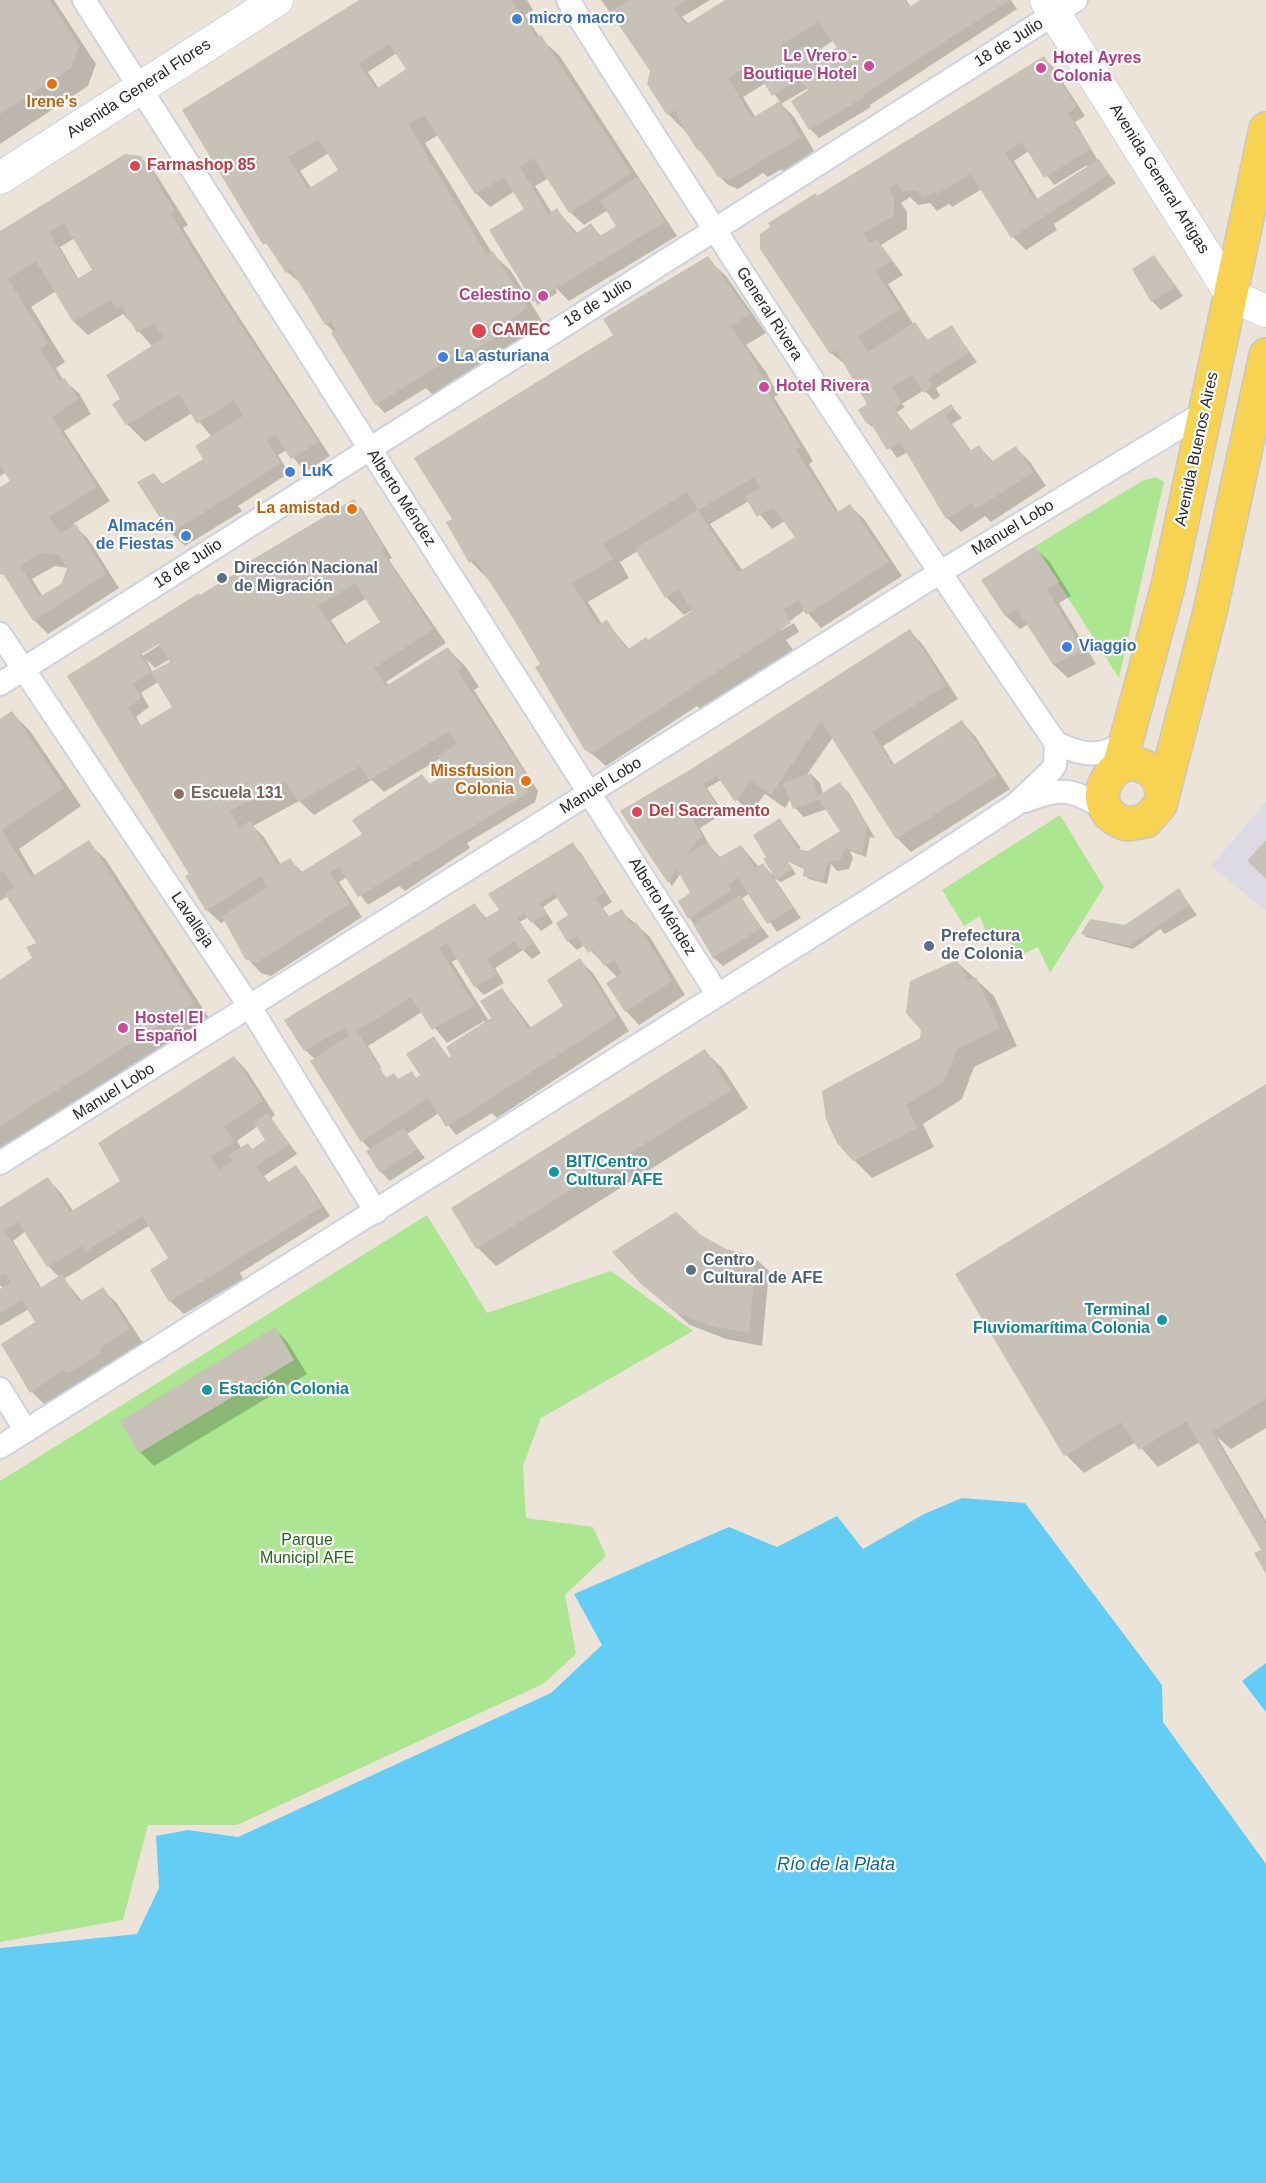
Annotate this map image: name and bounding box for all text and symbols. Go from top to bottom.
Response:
place label: micro macro [529,9,625,29]
marker: micro macro [510,12,524,26]
street label: 18 de Julio [971,14,1047,72]
street label: Avenida General Flores [63,35,215,143]
place label: Le Vrero - Boutique Hotel [743,47,857,85]
place label: Hotel Ayres Colonia [1053,49,1141,87]
marker: Le Vrero - Boutique Hotel [862,59,876,73]
marker: Hotel Ayres Colonia [1034,61,1048,75]
marker: Irene's [45,77,59,91]
place label: Irene's [27,93,77,113]
street label: Avenida General Artigas [1105,100,1213,258]
place label: Farmashop 85 [147,156,255,176]
marker: Farmashop 85 [128,159,142,173]
street label: General Rivera [732,264,806,364]
street label: 18 de Julio [560,274,636,332]
place label: Celestino [459,286,531,306]
marker: Celestino [536,289,550,303]
place label: CAMEC [492,321,551,341]
marker: CAMEC [470,322,488,340]
place label: La asturiana [455,347,549,367]
marker: La asturiana [436,350,450,364]
street label: Avenida Buenos Aires [1171,370,1223,528]
place label: Hotel Rivera [776,377,869,397]
marker: Hotel Rivera [757,380,771,394]
street label: Alberto Méndez [362,446,440,550]
place label: LuK [302,462,333,482]
marker: LuK [283,465,297,479]
street label: Manuel Lobo [968,496,1058,560]
place label: La amistad [256,499,340,519]
marker: La amistad [345,502,359,516]
place label: Almacén de Fiestas [96,517,174,555]
marker: Almacén de Fiestas [179,529,193,543]
street label: 18 de Julio [150,535,226,593]
place label: Dirección Nacional de Migración [234,559,378,597]
marker: Dirección Nacional de Migración [215,571,229,585]
place label: Viaggio [1079,637,1136,657]
marker: Viaggio [1060,640,1074,654]
street label: Manuel Lobo [557,753,645,819]
place label: Missfusion Colonia [430,762,514,800]
marker: Missfusion Colonia [519,774,533,788]
place label: Escuela 131 [191,784,283,804]
marker: Escuela 131 [172,787,186,801]
place label: Del Sacramento [649,802,770,822]
marker: Del Sacramento [630,805,644,819]
street label: Alberto Méndez [624,854,700,960]
street label: Lavalleja [166,888,218,952]
place label: Prefectura de Colonia [941,927,1023,965]
marker: Prefectura de Colonia [922,939,936,953]
place label: Hostel El Español [135,1009,203,1047]
marker: Hostel El Español [116,1021,130,1035]
street label: Manuel Lobo [70,1059,158,1125]
place label: BIT/Centro Cultural AFE [566,1153,663,1191]
marker: BIT/Centro Cultural AFE [547,1165,561,1179]
place label: Centro Cultural de AFE [703,1251,823,1289]
marker: Centro Cultural de AFE [684,1263,698,1277]
place label: Terminal Fluviomarítima Colonia [973,1301,1150,1339]
marker: Terminal Fluviomarítima Colonia [1155,1313,1169,1327]
place label: Estación Colonia [219,1380,349,1400]
marker: Estación Colonia [200,1383,214,1397]
park label: Parque Municipl AFE [260,1531,354,1569]
water label: Río de la Plata [777,1854,895,1876]

